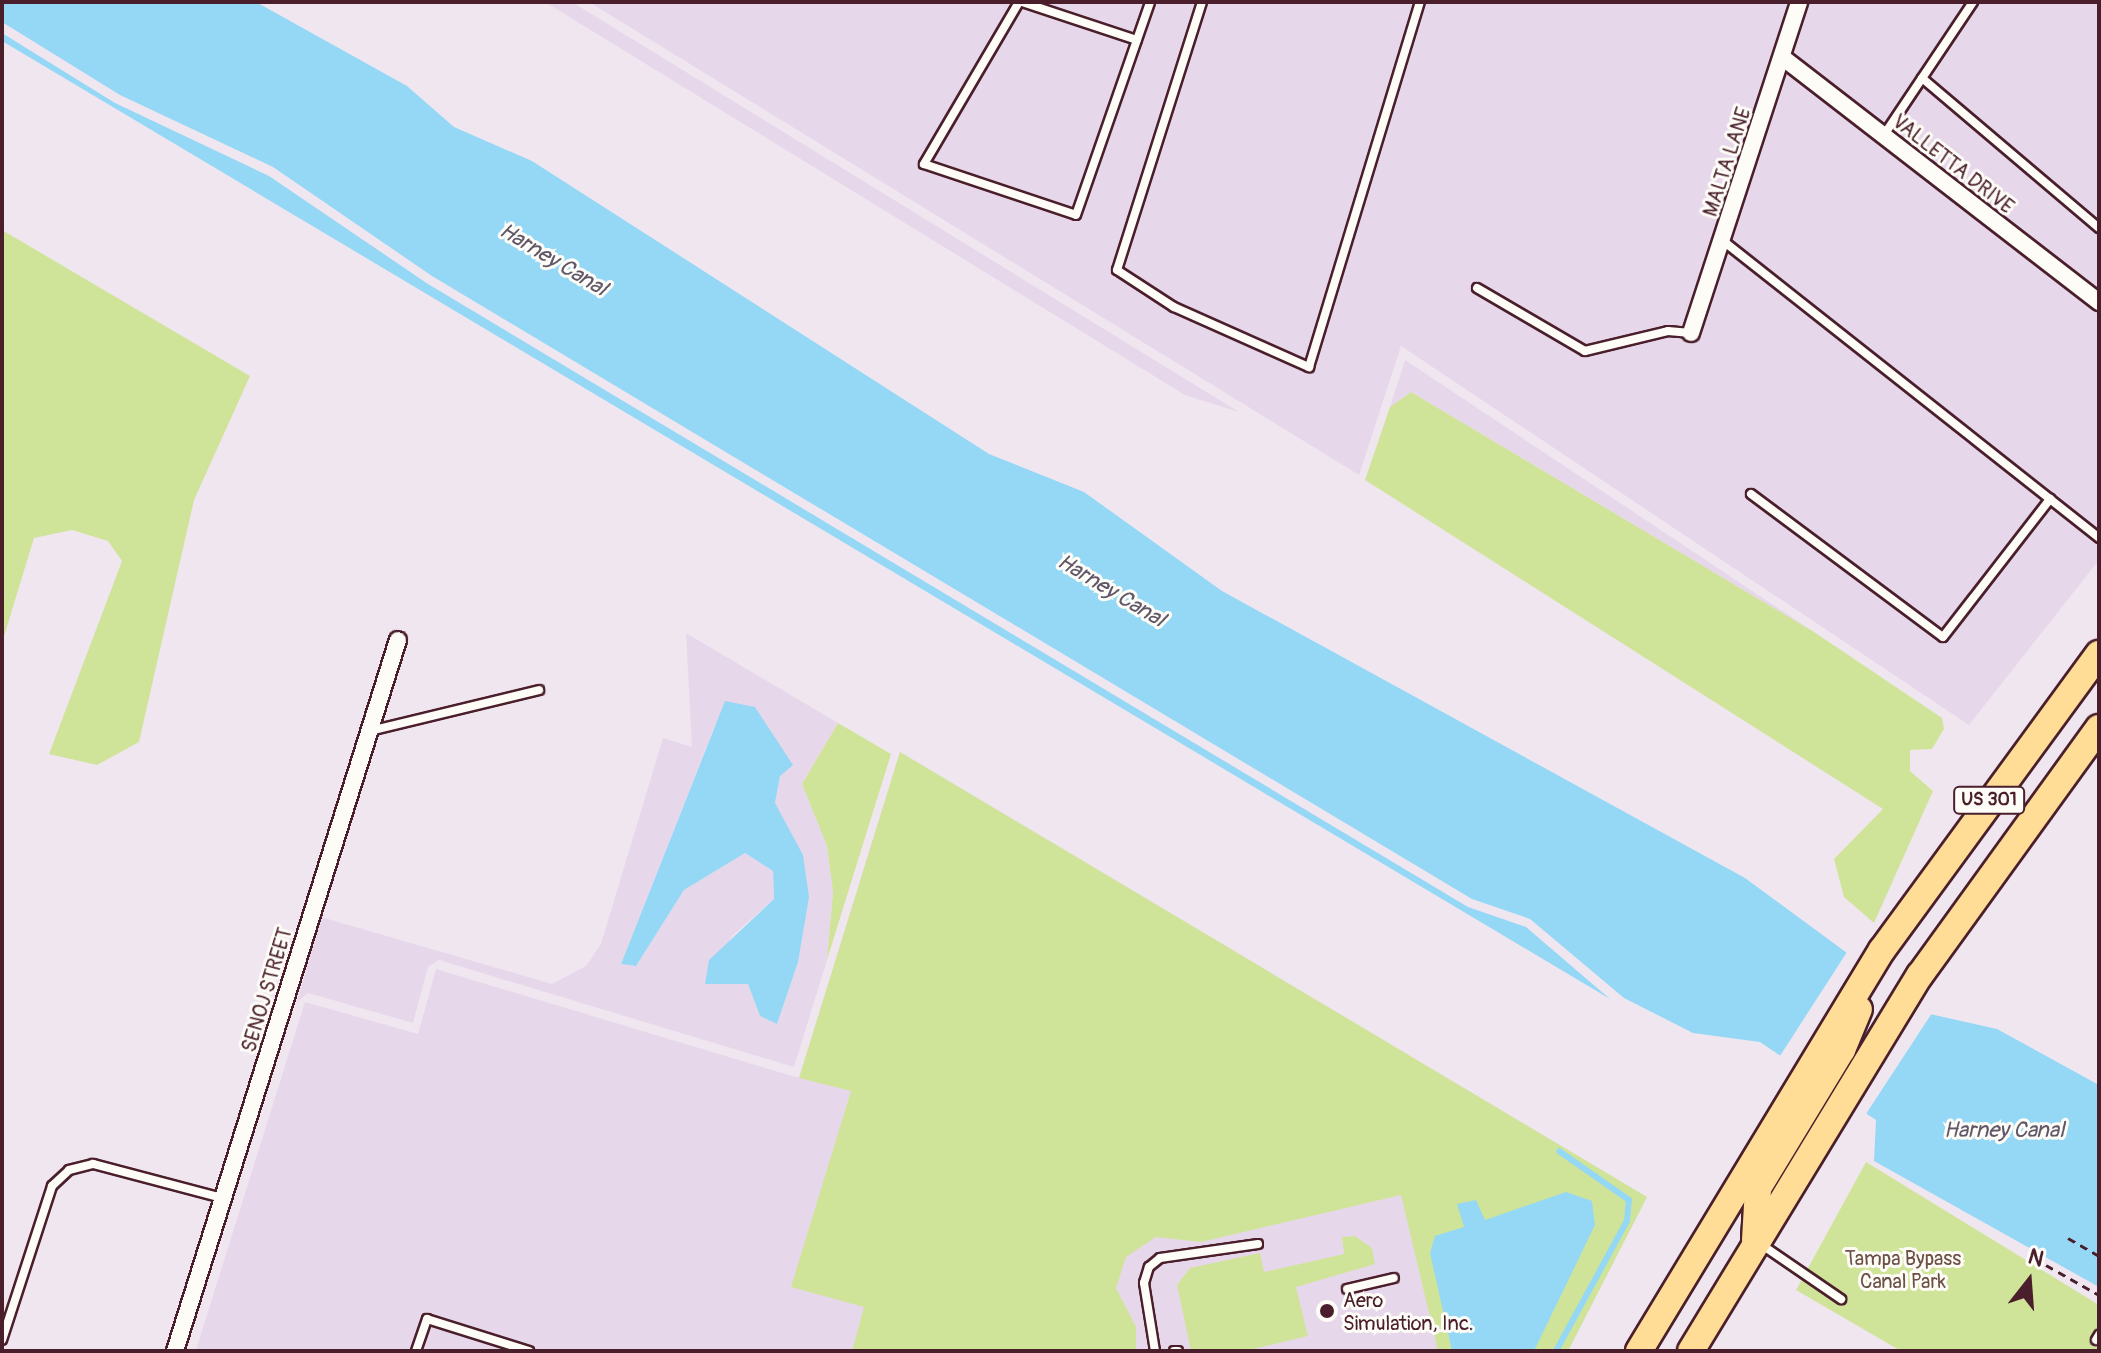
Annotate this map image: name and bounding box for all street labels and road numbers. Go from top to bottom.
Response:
street label: MALTA LANE [1698,105,1756,219]
street label: VALLETTA DRIVE [1888,109,2018,219]
road number: US 301 [1953,786,2025,814]
street label: SENOJ STREET [237,925,297,1055]

